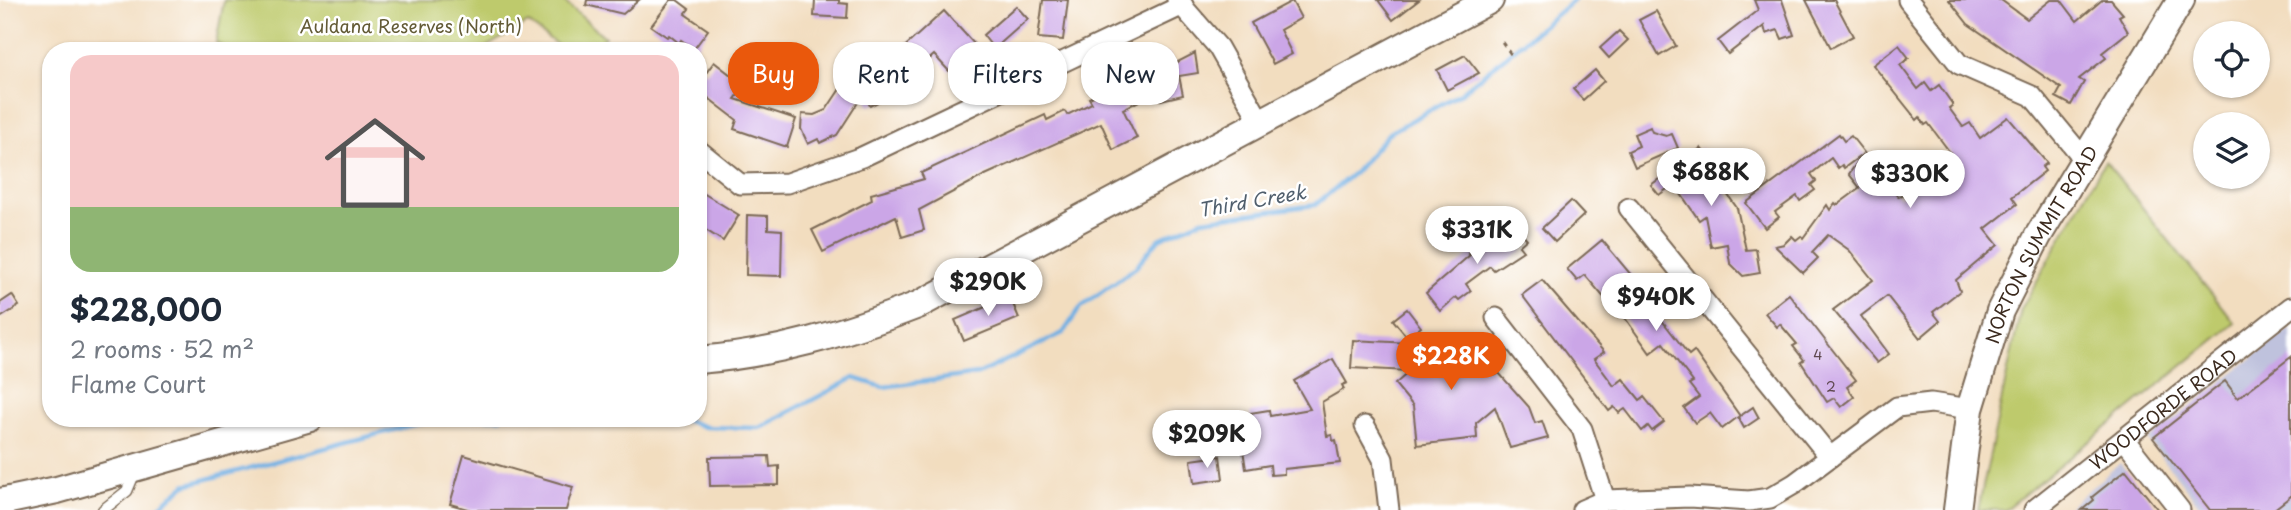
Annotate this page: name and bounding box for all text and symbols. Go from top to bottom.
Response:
park label: Auldana Reserves (North) [300,12,522,39]
map controls [2193,21,2270,189]
button: locate [2193,21,2270,98]
chip: Buy [728,42,819,105]
chip: Rent [833,42,934,105]
chip: Filters [948,42,1067,105]
chip: New [1081,42,1179,105]
icon: home [312,100,438,226]
button: layers [2193,112,2270,189]
street label: NORTON SUMMIT ROAD [1977,140,2104,347]
pin: $688K [1662,148,1760,208]
pin: $330K [1861,150,1959,210]
text: $688K [1673,153,1749,188]
text: $330K [1871,155,1949,190]
water label: Third Creek [1196,177,1309,223]
pin: $331K [1428,206,1526,266]
text: $331K [1441,211,1513,246]
pin: $290K [939,258,1037,318]
text: $290K [950,263,1026,298]
pin: $940K [1607,274,1705,333]
text: $940K [1617,278,1695,313]
text: $228,000 [70,286,222,331]
text: 2 rooms · 52 m² [70,331,254,366]
pin: $228K [1402,332,1500,392]
text: $228K [1412,337,1490,372]
street label: WOODFORDE ROAD [2083,341,2243,475]
house number: 4 [1813,344,1823,365]
text: Flame Court [70,366,206,401]
house number: 2 [1826,376,1836,397]
pin: $209K [1158,410,1256,470]
text: $209K [1168,415,1246,450]

